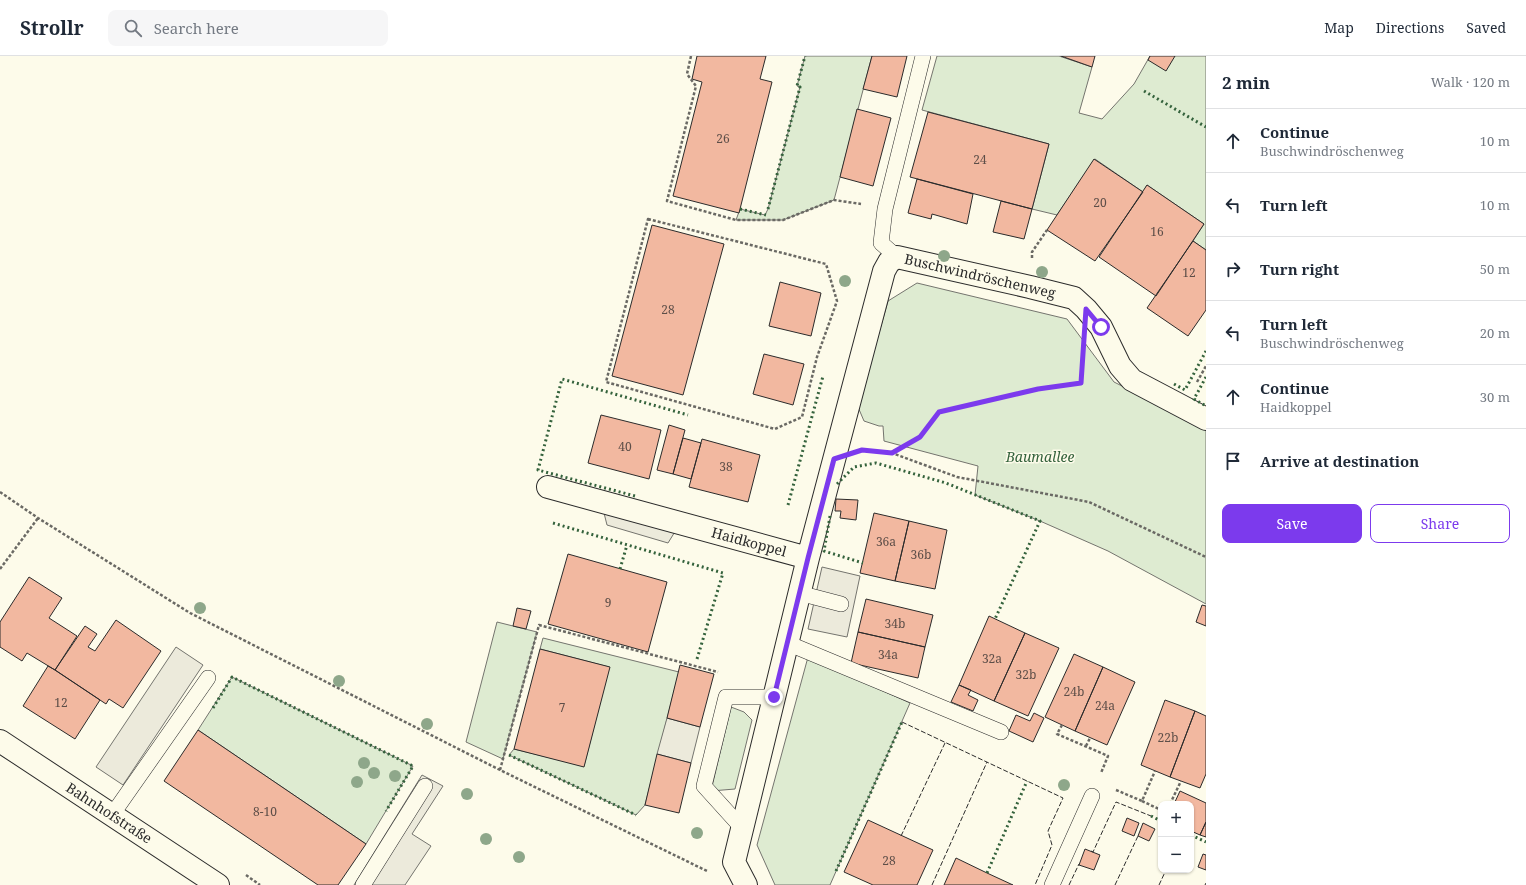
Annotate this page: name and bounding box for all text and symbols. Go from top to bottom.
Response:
search box [108,10,388,46]
text: Strollr [20,15,84,41]
icon: search [122,17,144,39]
text: Search here [154,18,239,38]
text: Map [1324,18,1354,37]
text: Directions [1376,18,1444,37]
text: Saved [1466,18,1506,37]
text: 2 min [1222,71,1270,94]
text: Walk · 120 m [1431,73,1510,91]
text: Continue [1260,122,1329,142]
house number: 26 [716,130,730,147]
icon: ahead [1222,130,1244,152]
text: 10 m [1480,132,1510,150]
text: Buschwindröschenweg [1260,142,1404,160]
house number: 24 [973,151,987,168]
house number: 20 [1093,194,1107,211]
icon: left [1222,194,1244,216]
text: Turn left [1260,195,1328,215]
text: 10 m [1480,196,1510,214]
house number: 16 [1150,223,1164,240]
street label: Buschwindröschenweg [903,249,1058,302]
icon: right [1222,258,1244,280]
text: Turn right [1260,259,1339,279]
text: 50 m [1480,260,1510,278]
house number: 12 [1182,264,1196,281]
house number: 28 [661,301,675,318]
text: Turn left [1260,314,1328,334]
route start [1092,318,1110,336]
icon: left [1222,322,1244,344]
text: 20 m [1480,324,1510,342]
text: Buschwindröschenweg [1260,334,1404,352]
text: Continue [1260,378,1329,398]
icon: ahead [1222,386,1244,408]
text: 30 m [1480,388,1510,406]
text: Haidkoppel [1260,398,1332,416]
house number: 40 [618,438,632,455]
park label: Baumallee [1005,447,1074,466]
icon: arrive [1222,450,1244,472]
text: Arrive at destination [1260,451,1419,471]
house number: 38 [719,458,733,475]
button: Save [1222,504,1362,543]
button: Share [1370,504,1510,543]
street label: Haidkoppel [709,522,789,561]
house number: 36a [876,533,896,550]
house number: 36b [911,546,931,563]
house number: 9 [605,594,611,611]
house number: 34b [885,615,905,632]
house number: 34a [878,646,898,663]
house number: 32a [982,650,1002,667]
house number: 32b [1016,666,1036,683]
house number: 24b [1064,683,1084,700]
route end [765,688,783,706]
house number: 12 [54,694,68,711]
house number: 24a [1095,697,1115,714]
house number: 7 [559,699,566,716]
house number: 22b [1158,729,1178,746]
street label: Bahnhofstraße [63,778,156,848]
map controls [1158,801,1194,873]
button: + [1158,801,1194,837]
house number: 8-10 [253,803,277,820]
button: − [1158,837,1194,873]
house number: 28 [882,852,896,869]

